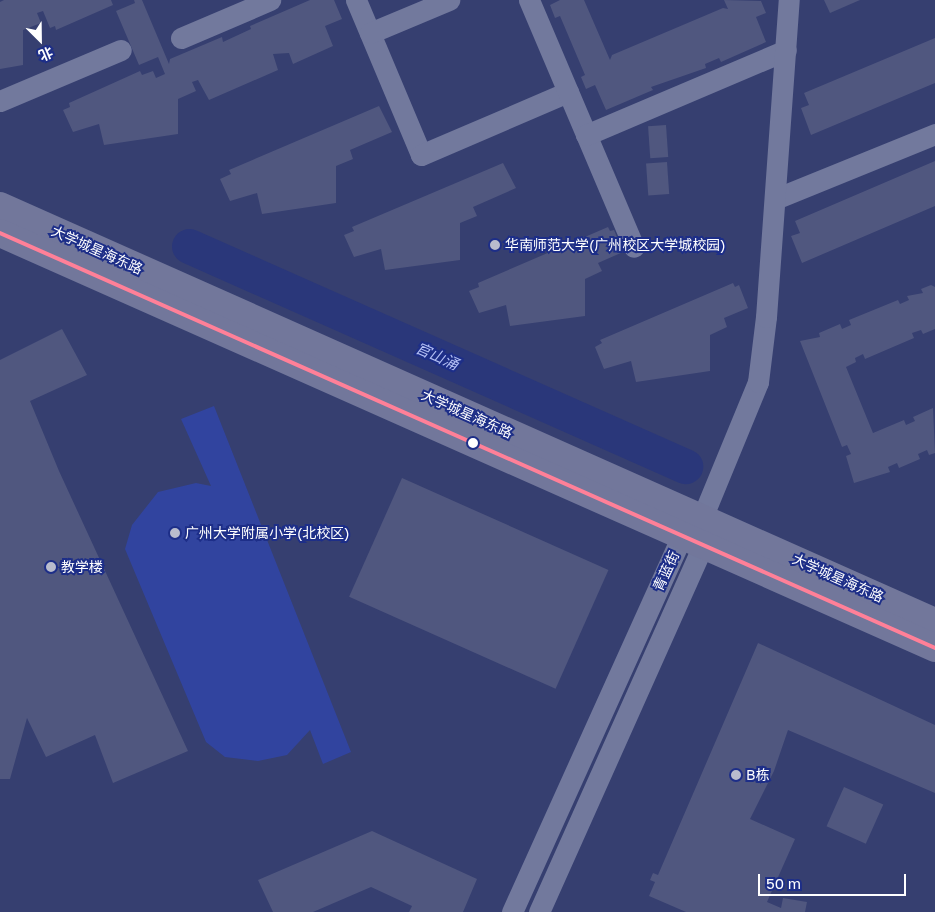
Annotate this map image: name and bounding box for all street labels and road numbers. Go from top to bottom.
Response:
street label: 大学城星海东路 [49,222,145,278]
street label: 大学城星海东路 [419,386,515,442]
street label: 青蓝街 [650,548,682,594]
street label: 大学城星海东路 [790,550,886,606]

